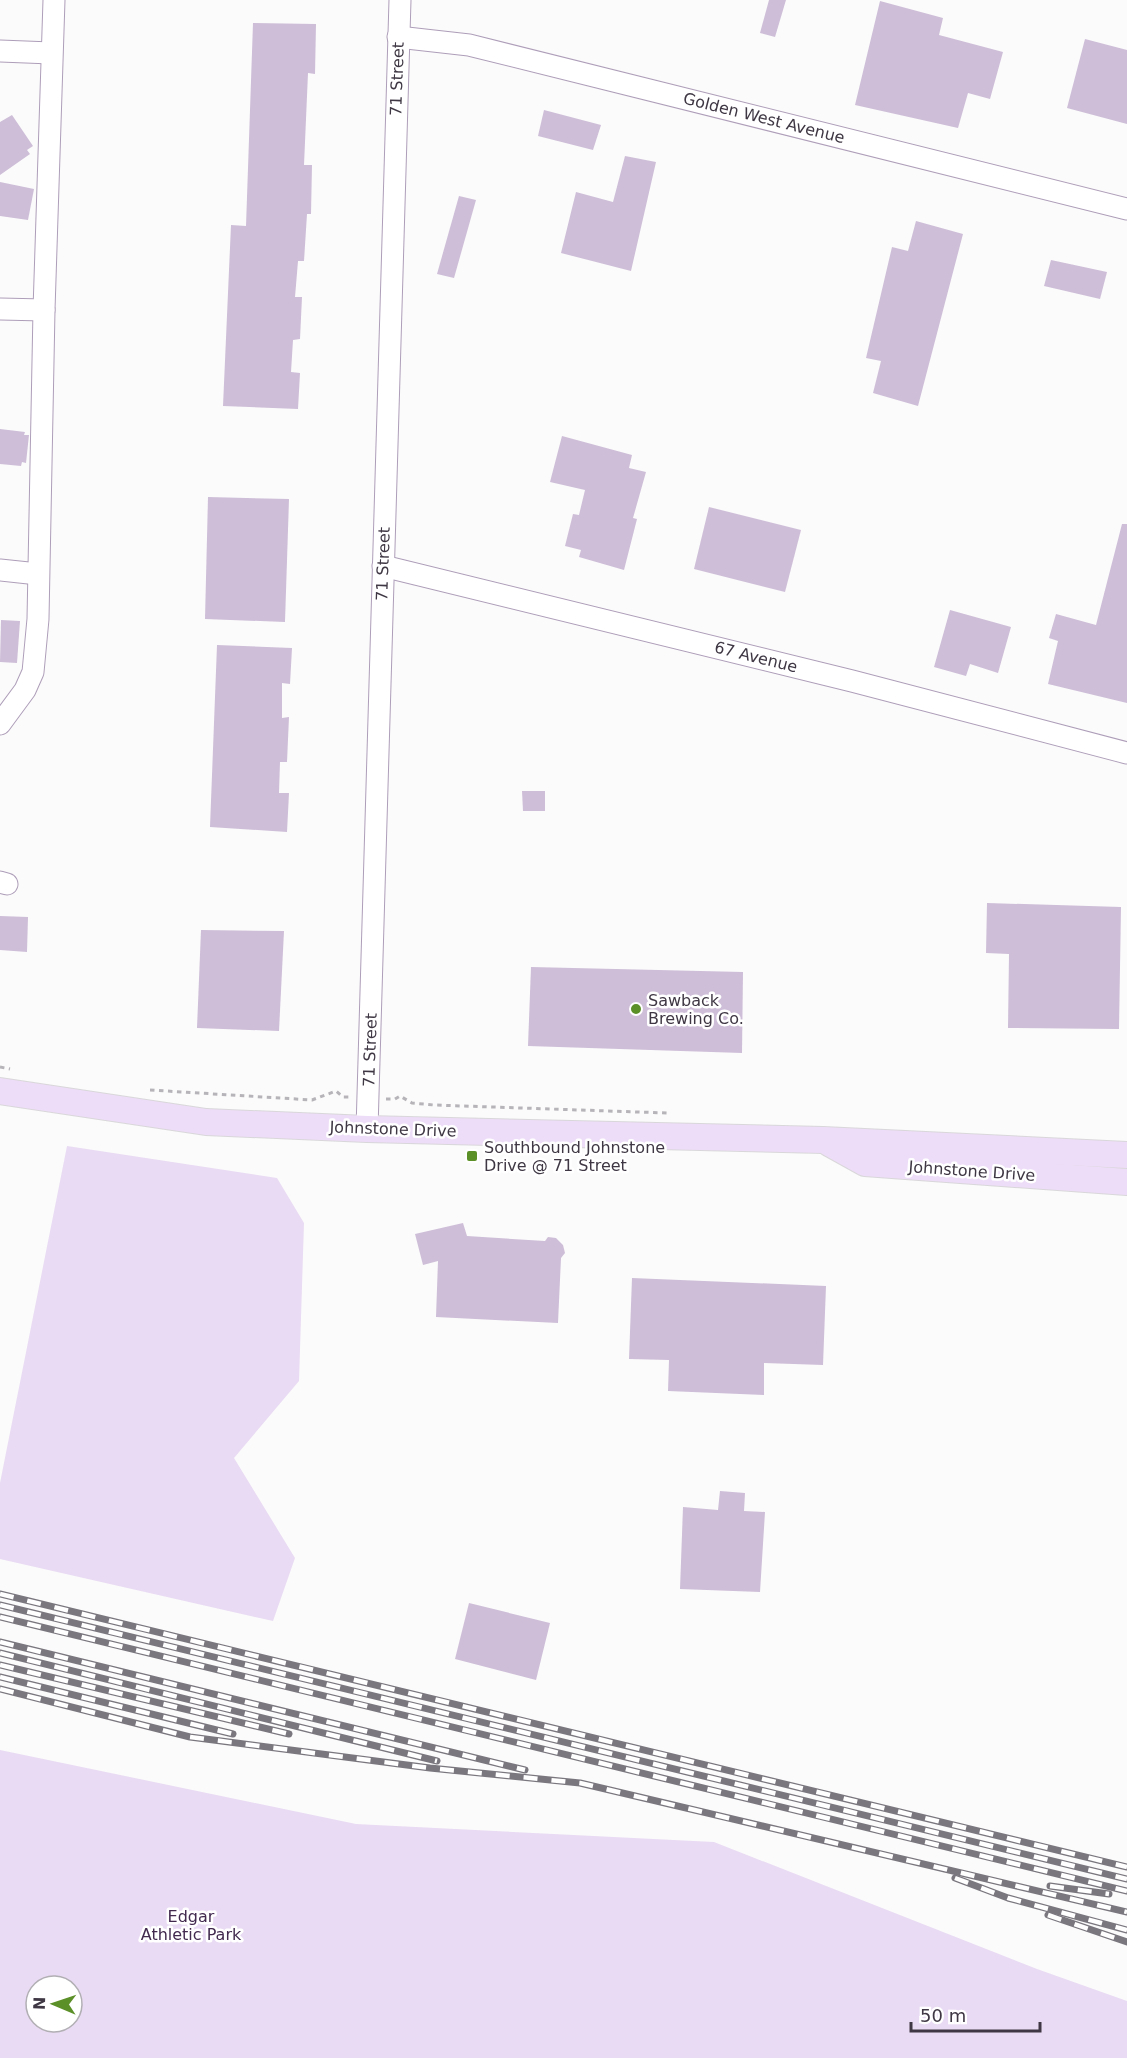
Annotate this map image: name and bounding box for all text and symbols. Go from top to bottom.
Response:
street label: 71 Street [386,42,408,116]
street label: Golden West Avenue [681,89,847,147]
street label: 71 Street [372,527,394,601]
street label: 67 Avenue [713,638,799,676]
place label: Sawback Brewing Co. [648,991,744,1028]
marker: Sawback Brewing Co. [629,1002,643,1016]
street label: 71 Street [359,1013,381,1087]
street label: Johnstone Drive [328,1117,457,1141]
place label: Southbound Johnstone Drive @ 71 Street [484,1138,665,1175]
marker: Southbound Johnstone Drive @ 71 Street [465,1149,479,1163]
street label: Johnstone Drive [907,1157,1036,1185]
park label: Edgar Athletic Park [141,1907,242,1944]
north arrow [24,1974,84,2034]
scale bar [911,1995,1040,2033]
text: N [30,1996,49,2011]
text: 50 m [920,2005,966,2026]

